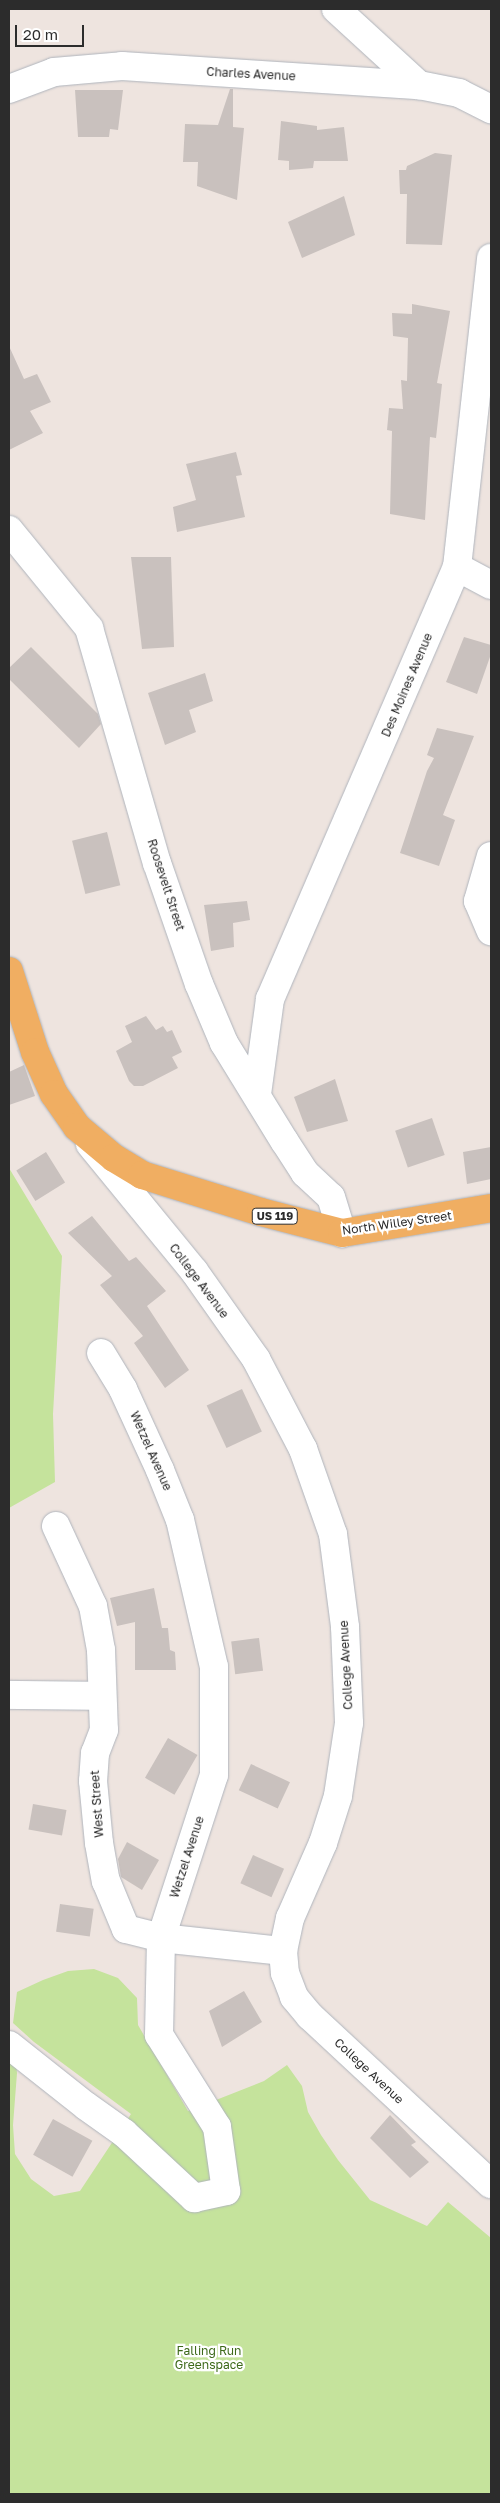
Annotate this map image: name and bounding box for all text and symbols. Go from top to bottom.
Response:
scale bar [18,15,86,47]
text: 20 m [23,25,58,43]
street label: Charles Avenue [206,64,296,84]
street label: Des Moines Avenue [379,631,435,739]
street label: Roosevelt Street [144,837,188,933]
road number: US 119 [251,1208,299,1224]
street label: North Willey Street [341,1208,453,1238]
street label: College Avenue [166,1241,232,1321]
street label: Wetzel Avenue [127,1409,175,1493]
street label: College Avenue [336,1620,356,1710]
street label: West Street [87,1770,107,1838]
street label: Wetzel Avenue [167,1814,207,1900]
street label: College Avenue [331,2035,407,2107]
park label: Falling Run Greenspace [175,2344,243,2372]

